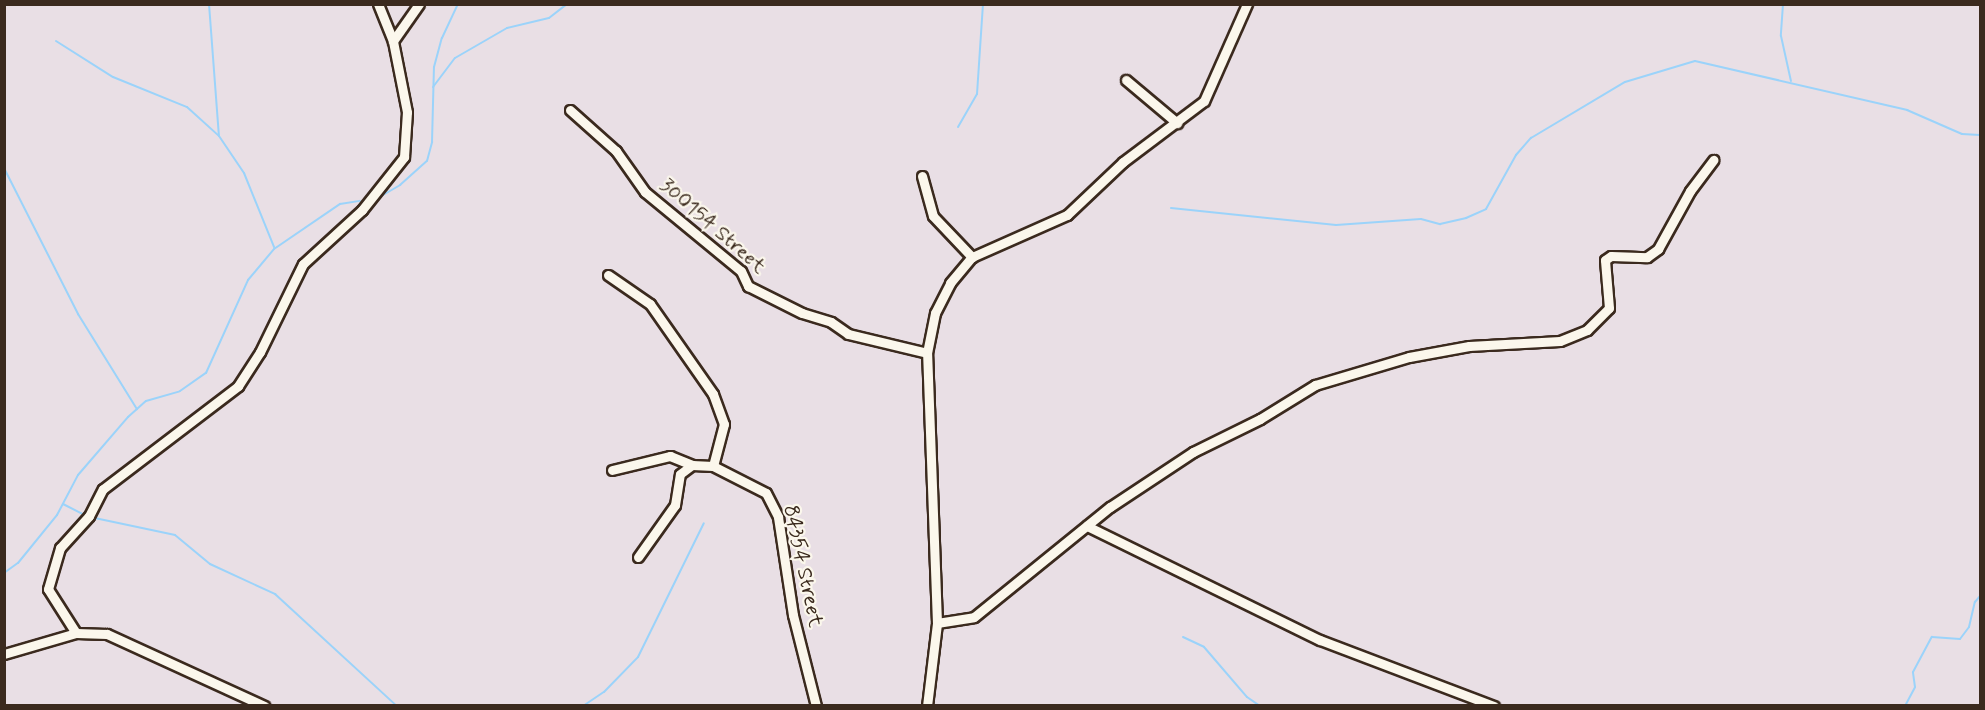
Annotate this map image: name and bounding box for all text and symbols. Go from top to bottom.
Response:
street label: 300154 Street [655,173,771,279]
street label: 84354 Street [778,503,828,629]

